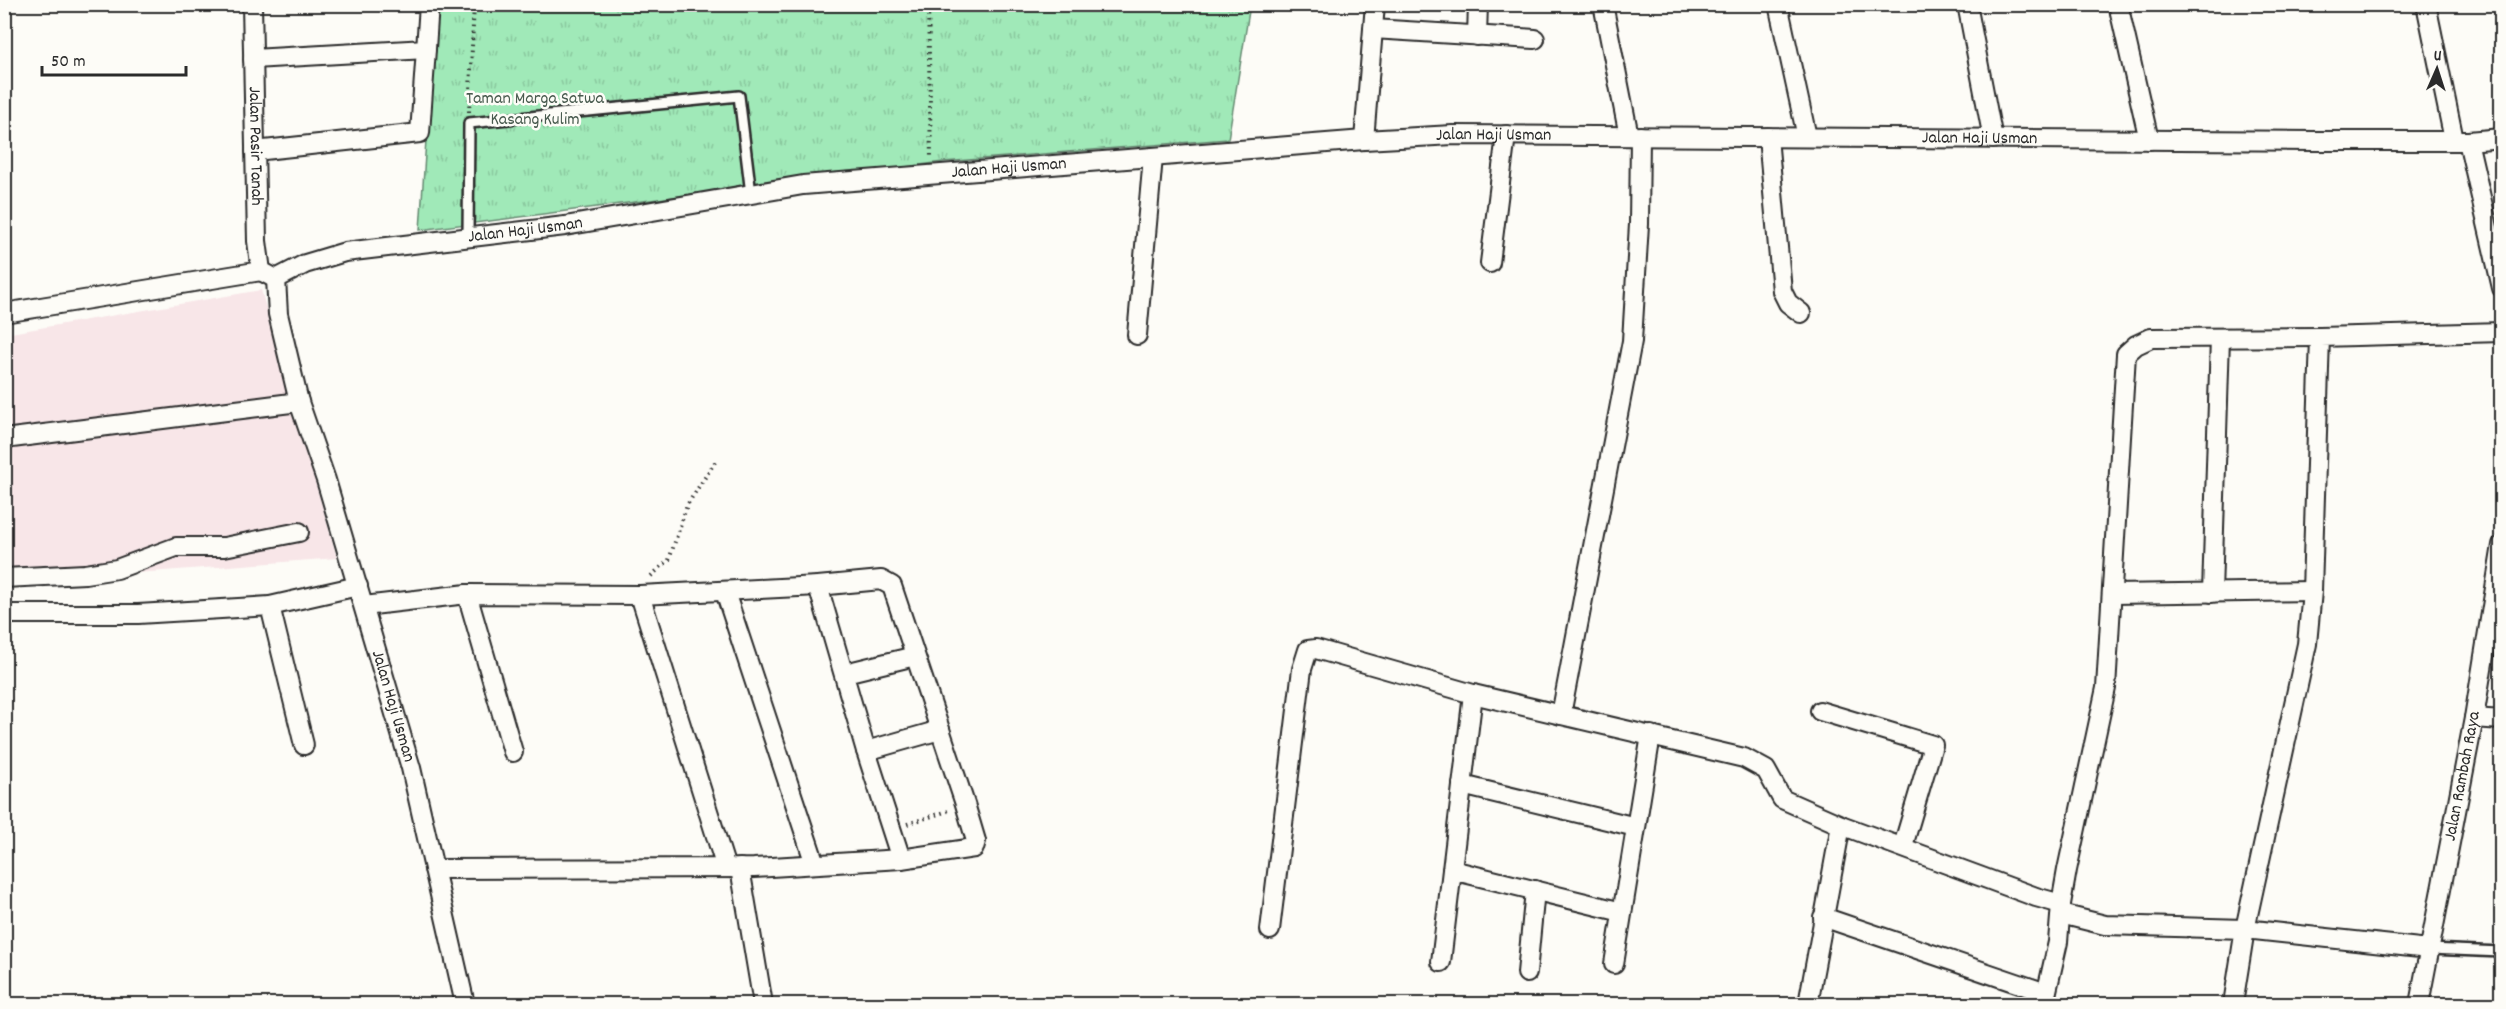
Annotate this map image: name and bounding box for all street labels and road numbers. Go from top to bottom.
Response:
street label: Jalan Pasir Tanah [241,86,269,206]
street label: Jalan Haji Usman [1435,122,1551,148]
street label: Jalan Haji Usman [1922,126,2037,152]
street label: Jalan Haji Usman [950,151,1067,186]
street label: Jalan Haji Usman [467,211,585,250]
street label: Jalan Haji Usman [364,647,421,765]
street label: Jalan Rambah Raya [2438,709,2487,843]

